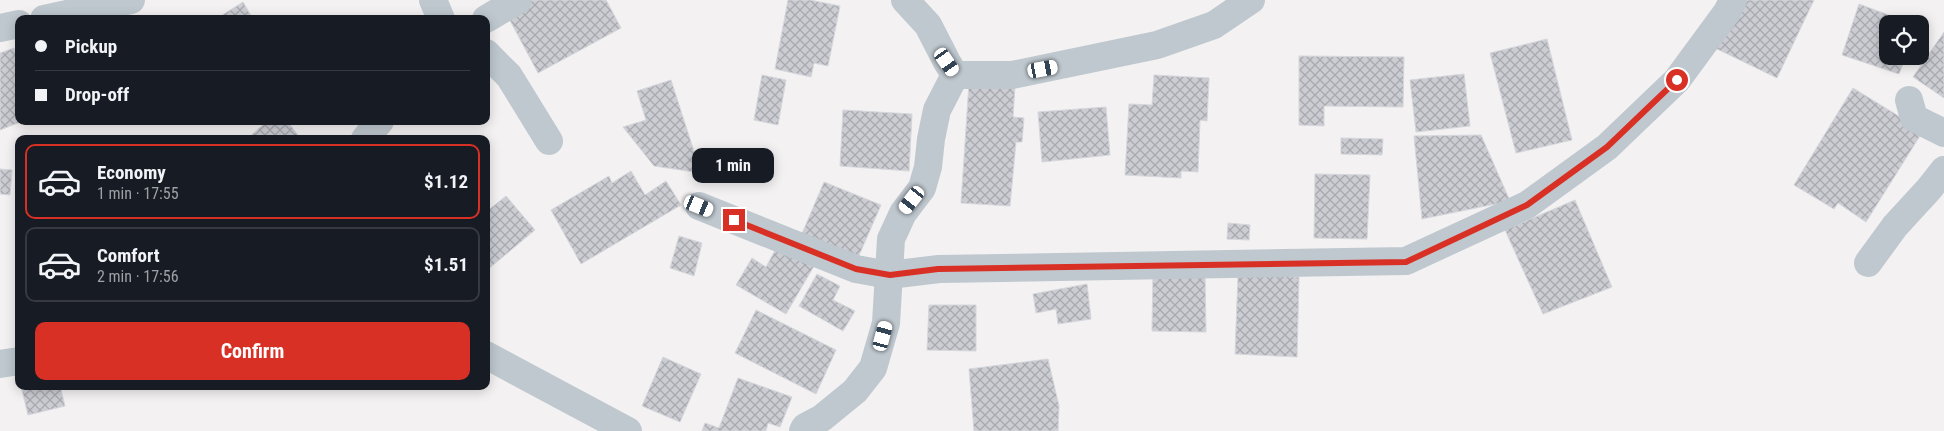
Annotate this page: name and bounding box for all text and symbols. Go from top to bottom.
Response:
map controls [1879,15,1929,65]
button: locate [1879,15,1929,65]
text: Pickup [65,35,117,58]
car [932,45,961,79]
car [1026,59,1059,79]
route start [1666,69,1688,91]
text: Drop-off [65,83,129,106]
callout: 1 min [693,148,775,182]
text: 1 min [715,156,751,175]
icon: car [37,159,82,204]
text: Economy [97,161,166,184]
text: $1.12 [424,170,468,193]
text: 1 min · 17:55 [97,184,179,203]
car [896,184,927,216]
car [682,193,715,219]
route end [723,209,745,231]
icon: car [37,242,82,287]
text: Comfort [97,244,160,267]
text: $1.51 [424,253,468,276]
text: 2 min · 17:56 [97,267,179,286]
car [871,320,894,352]
button: Confirm [35,322,470,380]

